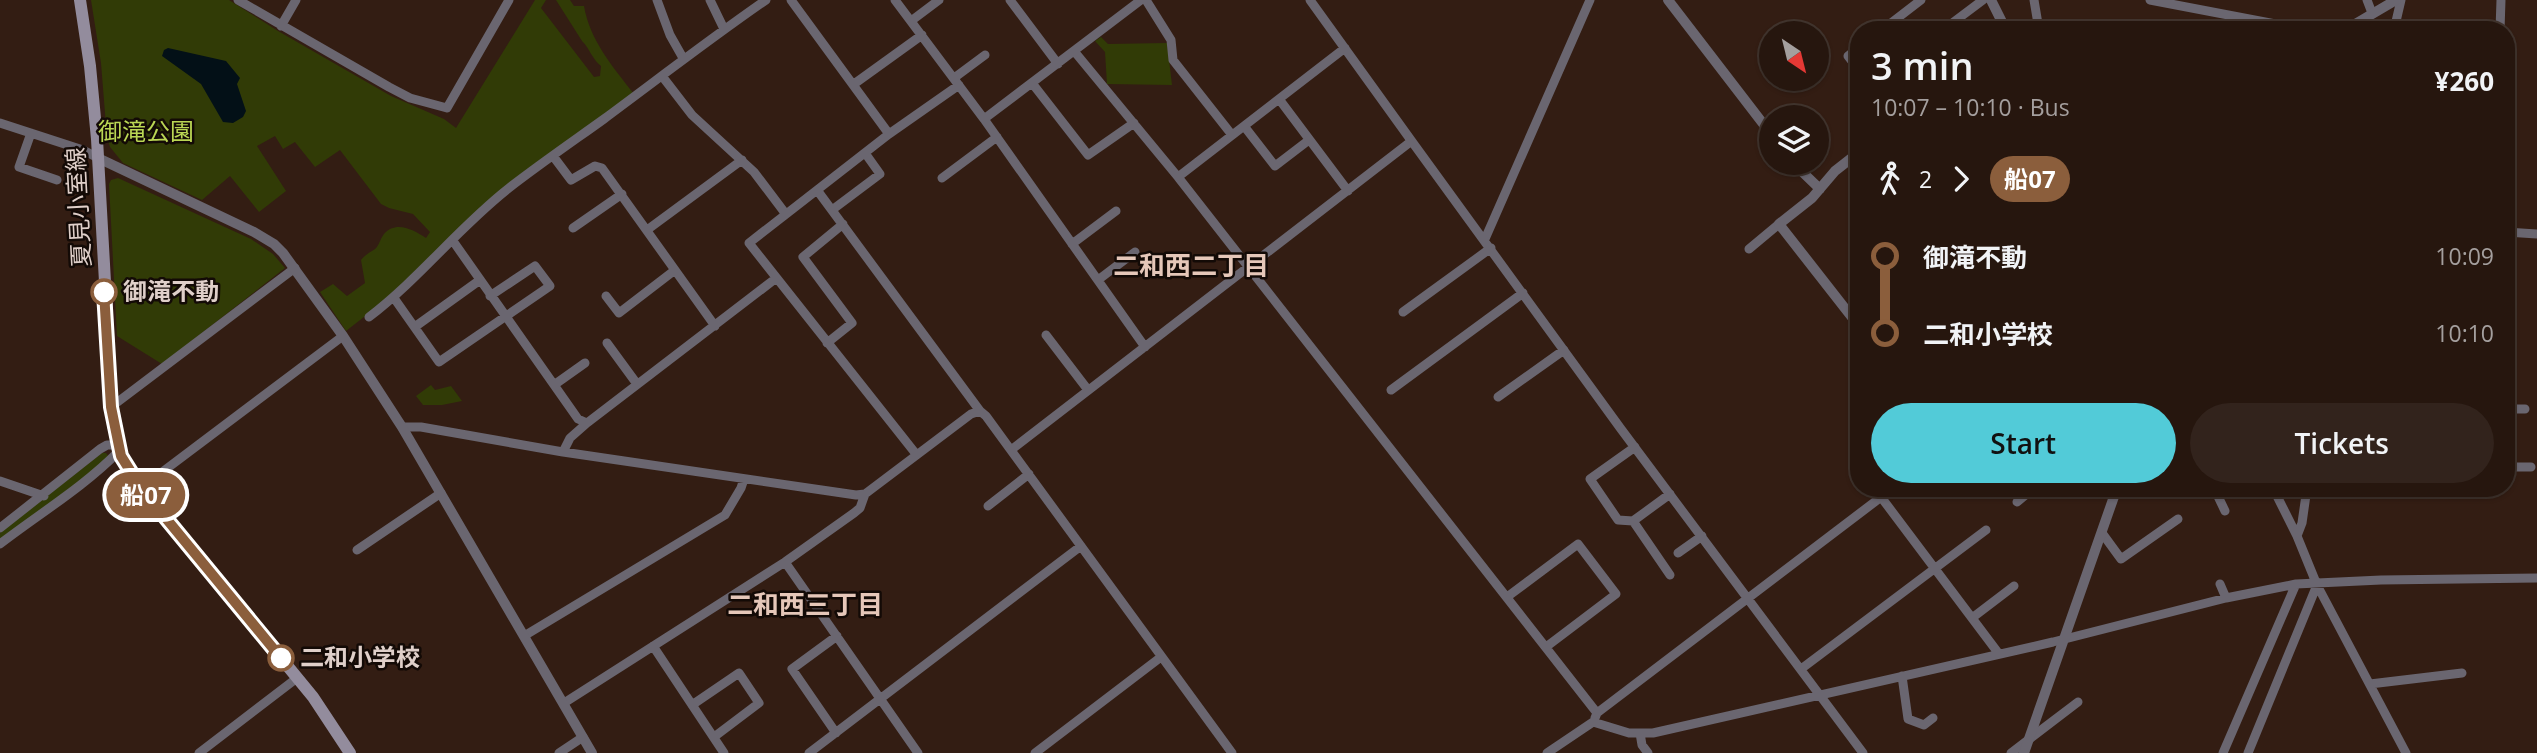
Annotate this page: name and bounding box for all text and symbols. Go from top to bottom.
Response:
north arrow [1759,21,1829,91]
map controls [1759,21,1829,175]
text: 3 min [1871,39,1974,91]
text: ¥260 [2435,63,2494,99]
text: 10:07 – 10:10 · Bus [1871,91,2070,123]
button: layers [1759,105,1829,175]
park label: 御滝公園 [98,114,194,147]
street label: 夏見小室線 [58,146,97,268]
icon: walk [1871,160,1909,198]
icon: forward [1942,160,1980,198]
text: 船07 [2004,162,2056,195]
text: 2 [1919,163,1932,195]
text: 御滝不動 [1923,239,2027,275]
text: 10:09 [2435,240,2494,272]
district label: 二和西二丁目 [1113,247,1269,283]
place label: 御滝不動 [123,274,219,307]
marker: 御滝不動 [91,279,117,305]
text: 二和小学校 [1923,316,2053,352]
text: 10:10 [2435,317,2494,349]
button: Start [1871,403,2176,483]
button: Tickets [2190,403,2494,483]
line badge: 船07 [106,472,186,518]
text: 船07 [120,478,172,511]
district label: 二和西三丁目 [727,586,883,622]
place label: 二和小学校 [300,640,420,673]
marker: 二和小学校 [268,645,294,671]

